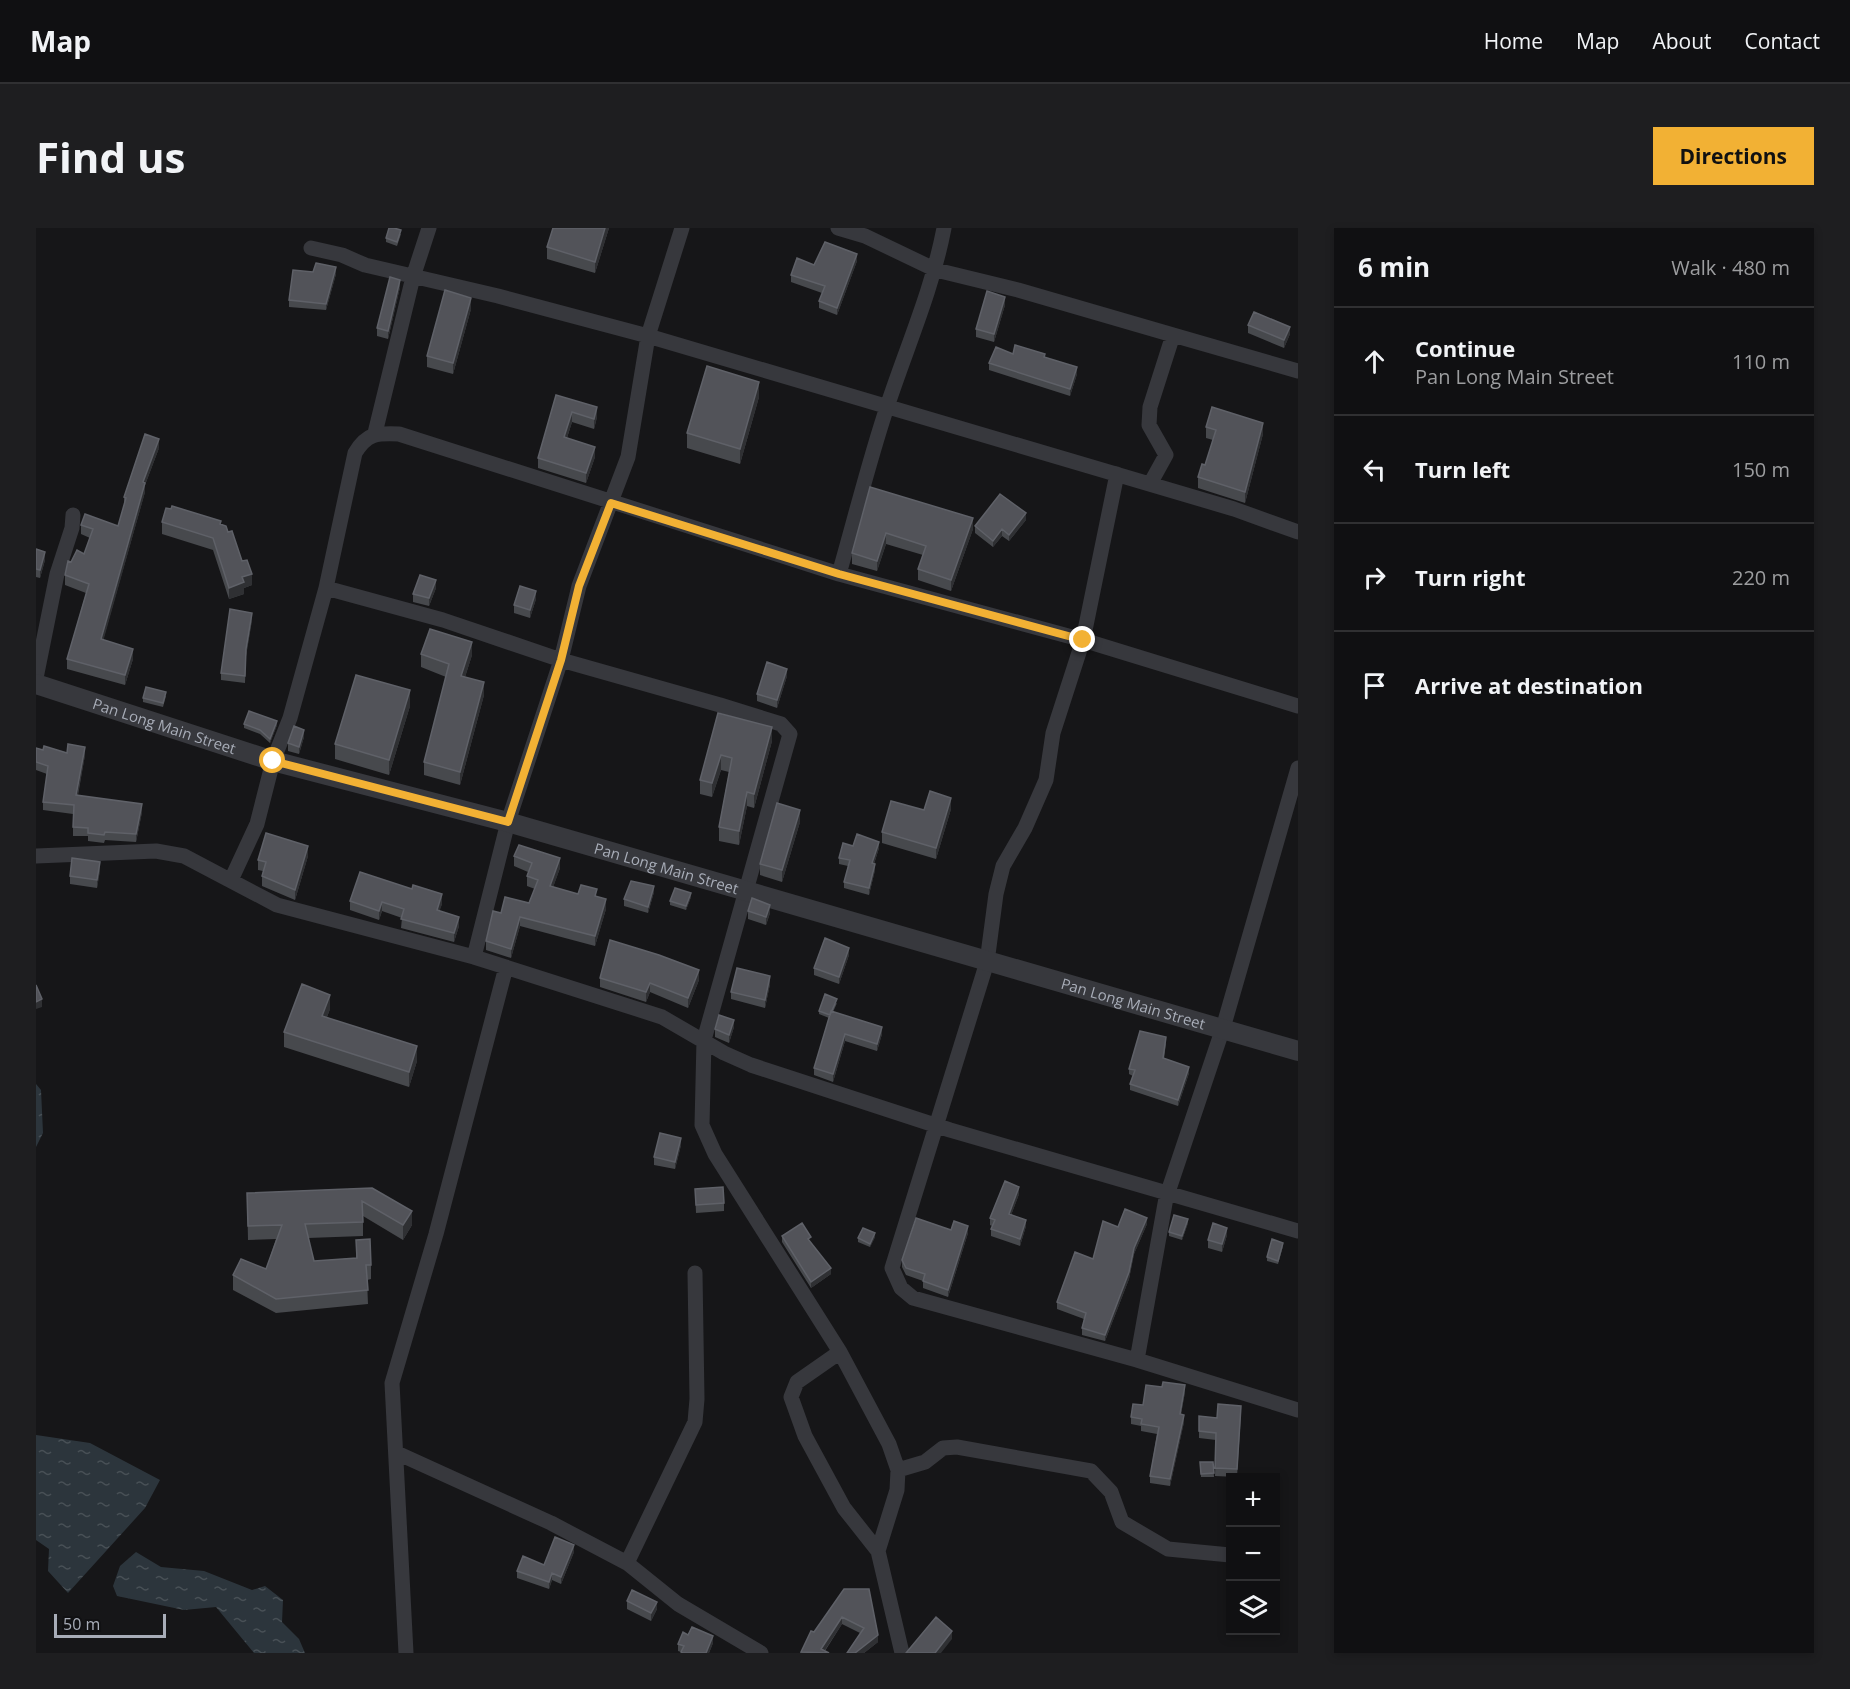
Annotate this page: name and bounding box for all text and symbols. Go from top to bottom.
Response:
text: Map [30,22,91,60]
text: Home [1484,27,1543,55]
text: Map [1576,27,1619,55]
text: About [1652,27,1712,55]
text: Contact [1745,27,1820,55]
button: Directions [1653,127,1814,185]
text: Find us [36,128,185,185]
text: 6 min [1358,249,1430,285]
text: Walk · 480 m [1671,254,1790,281]
text: Continue [1415,333,1515,363]
icon: ahead [1358,345,1391,378]
text: 110 m [1732,348,1790,375]
text: Pan Long Main Street [1415,363,1614,390]
icon: left [1358,453,1391,486]
text: Turn left [1415,454,1510,484]
text: 150 m [1732,456,1790,483]
icon: right [1358,561,1391,594]
text: Turn right [1415,562,1526,592]
text: 220 m [1732,564,1790,591]
route end [1069,626,1095,652]
icon: arrive [1358,669,1391,702]
text: Arrive at destination [1415,670,1643,700]
street label: Pan Long Main Street [90,693,239,758]
route start [259,747,285,773]
street label: Pan Long Main Street [592,838,741,898]
street label: Pan Long Main Street [1059,973,1208,1034]
map controls [1226,1473,1280,1635]
button: + [1226,1473,1280,1527]
button: − [1226,1527,1280,1581]
button: layers [1226,1581,1280,1635]
scale bar [54,1611,166,1638]
text: 50 m [63,1613,100,1635]

